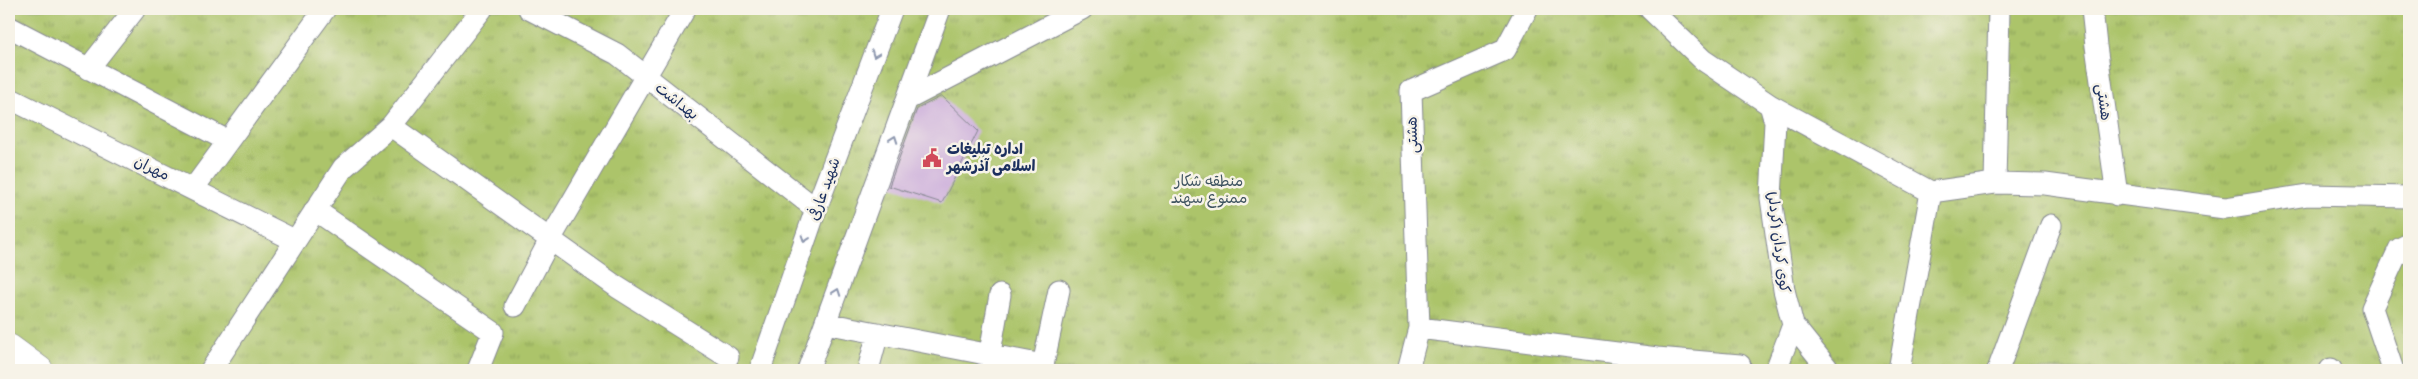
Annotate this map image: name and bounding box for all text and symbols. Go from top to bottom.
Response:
one-way arrow [871,50,881,58]
street label: بهداشت [650,80,701,125]
street label: هشتی [2091,83,2114,122]
street label: هشتی [1404,116,1424,154]
one-way arrow [888,136,898,144]
place label: اداره تبلیغات اسلامی آذرشهر [945,142,1036,177]
public building icon: اداره تبلیغات اسلامی آذرشهر [921,147,943,169]
street label: مهران [131,154,172,186]
street label: شهید عارفی [803,155,846,224]
park label: منطقه شکار ممنوع سهند [1171,174,1247,209]
street label: کوی کردان (کردلر) [1762,190,1792,294]
one-way arrow [801,235,811,243]
one-way arrow [831,288,841,297]

